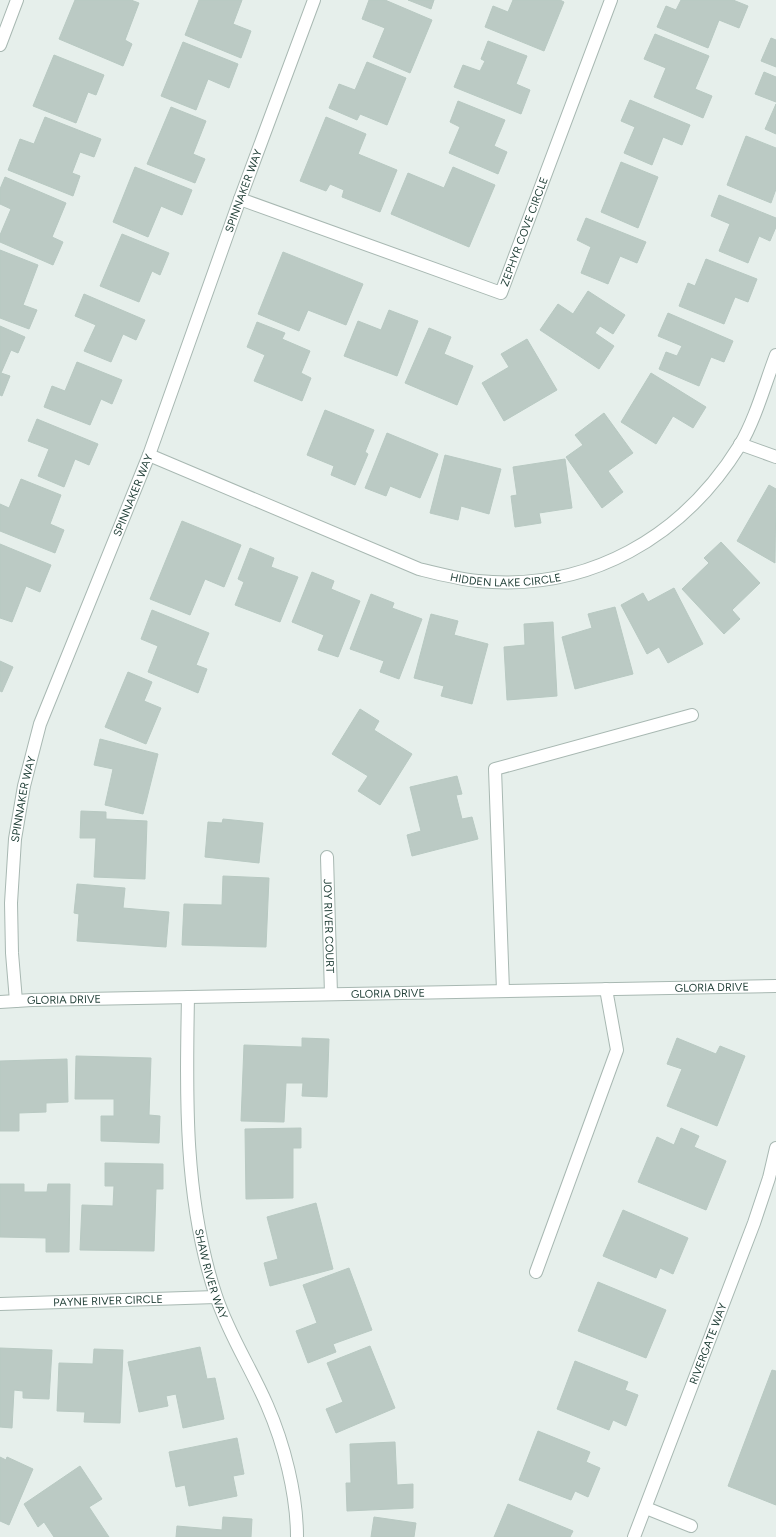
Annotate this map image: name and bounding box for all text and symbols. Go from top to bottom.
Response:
street label: SPINNAKER WAY [223,147,265,234]
street label: ZEPHYR COVE CIRCLE [498,175,551,288]
street label: SPINNAKER WAY [111,452,156,538]
street label: HIDDEN LAKE CIRCLE [449,571,562,589]
street label: SPINNAKER WAY [9,754,39,843]
street label: JOY RIVER COURT [321,879,336,973]
street label: GLORIA DRIVE [675,981,749,995]
street label: GLORIA DRIVE [351,987,425,1001]
street label: GLORIA DRIVE [27,993,101,1007]
street label: SHAW RIVER WAY [192,1228,230,1321]
street label: PAYNE RIVER CIRCLE [53,1293,163,1309]
street label: RIVERGATE WAY [687,1301,730,1386]

